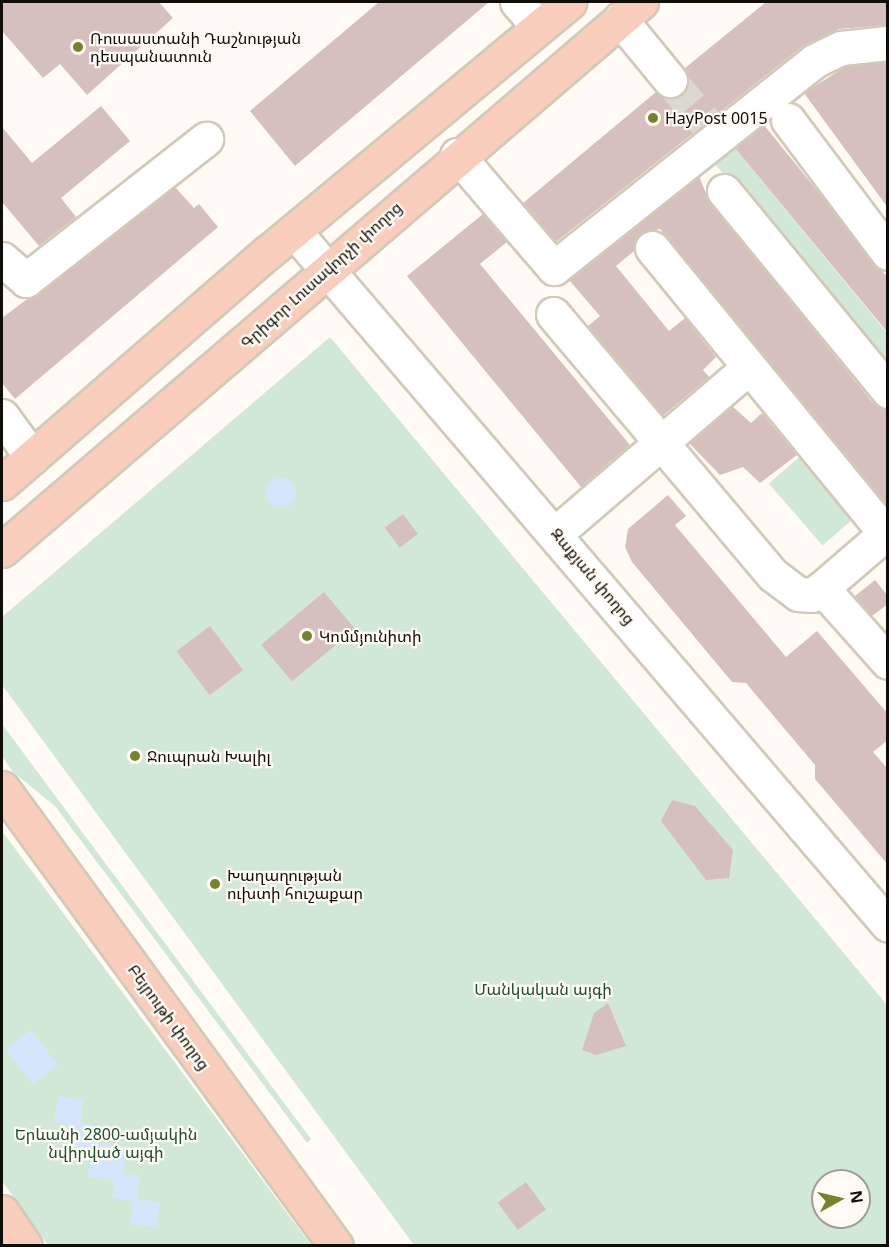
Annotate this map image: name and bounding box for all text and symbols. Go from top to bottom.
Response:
place label: Ռուսաստանի Դաշնության դեսպանատուն [90,28,301,66]
marker: Ռուսաստանի Դաշնության դեսպանատուն [71,40,85,54]
place label: HayPost 0015 [665,108,768,128]
marker: HayPost 0015 [646,111,660,125]
street label: Գրիգոր Լուսավորչի փողոց [236,198,406,352]
street label: Զաքյան փողոց [547,524,639,628]
place label: Կոմմյունիտի [319,626,421,646]
marker: Կոմմյունիտի [300,629,314,643]
place label: Ջուպրան Խալիլ [147,746,271,766]
marker: Ջուպրան Խալիլ [128,749,142,763]
place label: Խաղաղության ուխտի հուշաքար [227,865,363,903]
marker: Խաղաղության ուխտի հուշաքար [208,877,222,891]
street label: Բեյրութի փողոց [124,960,214,1074]
park label: Մանկական այգի [474,979,612,999]
park label: Երևանի 2800-ամյակին նվիրված այգի [15,1124,197,1162]
north arrow [811,1169,871,1229]
text: N [845,1189,869,1205]

